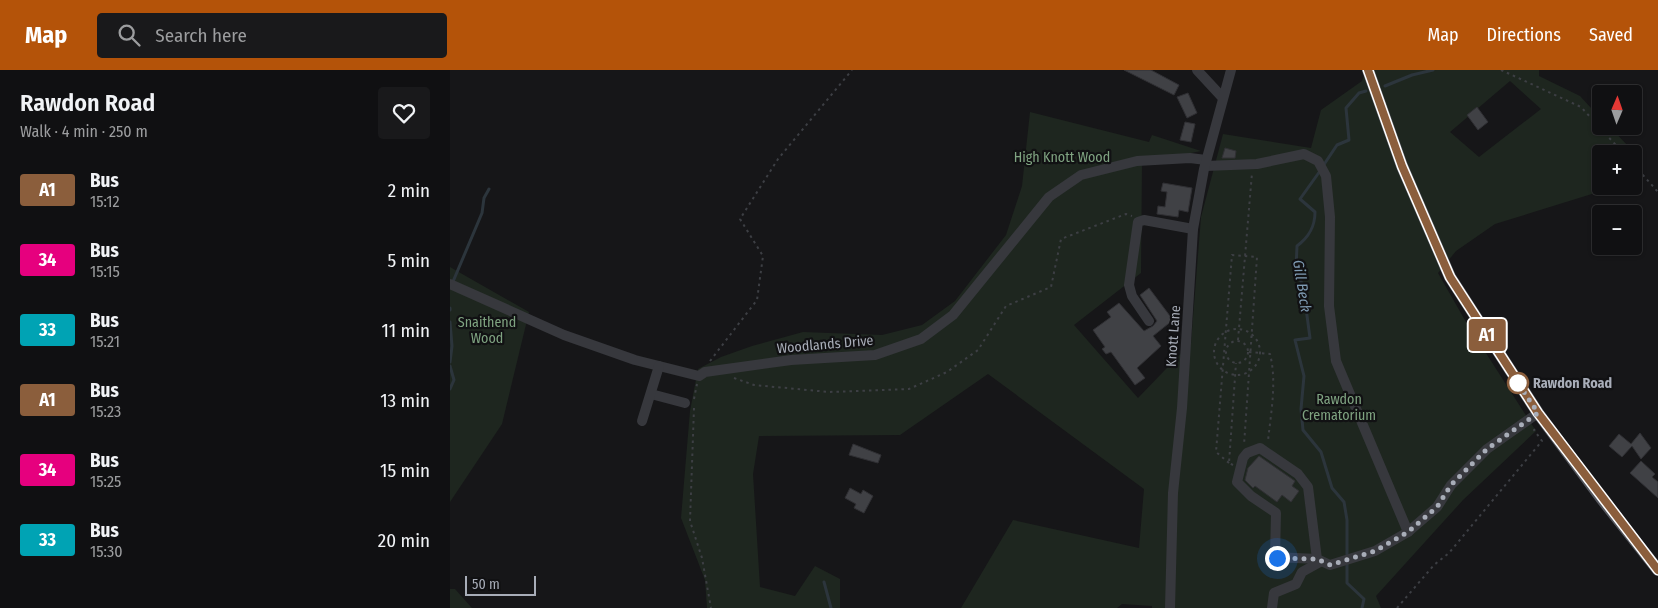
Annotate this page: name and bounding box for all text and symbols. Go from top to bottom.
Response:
search box [97,13,447,58]
text: Map [25,21,67,49]
icon: search [115,21,143,49]
text: Search here [155,24,247,47]
text: Map [1427,24,1459,46]
text: Directions [1487,24,1561,46]
text: Saved [1589,24,1633,46]
north arrow [1592,85,1642,135]
map controls [1592,85,1642,255]
button: heart [378,87,430,139]
text: Rawdon Road [20,89,155,117]
text: Walk · 4 min · 250 m [20,122,148,141]
button: + [1592,145,1642,195]
park label: High Knott Wood [1014,149,1110,166]
text: Bus [90,169,119,192]
text: A1 [39,179,56,201]
text: 2 min [388,179,430,202]
text: 15:12 [90,192,120,211]
button: − [1592,205,1642,255]
text: Bus [90,239,119,262]
text: 34 [39,249,56,271]
text: 5 min [387,249,430,272]
water label: Gill Beck [1289,259,1315,314]
text: 15:15 [90,262,120,281]
street label: Knott Lane [1163,305,1184,367]
text: Bus [90,309,119,332]
park label: Snaithend Wood [458,314,516,347]
text: 33 [39,319,56,341]
text: 11 min [382,319,430,342]
line badge: A1 [1464,319,1510,351]
text: A1 [1479,324,1495,346]
text: 15:21 [90,332,120,351]
street label: Woodlands Drive [776,332,874,357]
marker: Rawdon Road [1507,372,1529,394]
place label: Rawdon Road [1533,375,1612,392]
text: Bus [90,379,119,402]
text: A1 [39,389,56,411]
text: 13 min [380,389,430,412]
park label: Rawdon Crematorium [1302,391,1376,424]
text: 15:23 [90,402,121,421]
text: Bus [90,449,119,472]
text: 34 [39,459,56,481]
text: 15 min [380,459,430,482]
text: 15:25 [90,472,121,491]
text: Bus [90,519,119,542]
text: 33 [39,529,56,551]
text: 20 min [378,529,430,552]
text: 15:30 [90,542,123,561]
your location [1265,546,1290,571]
scale bar [465,573,536,596]
text: 50 m [472,576,500,593]

